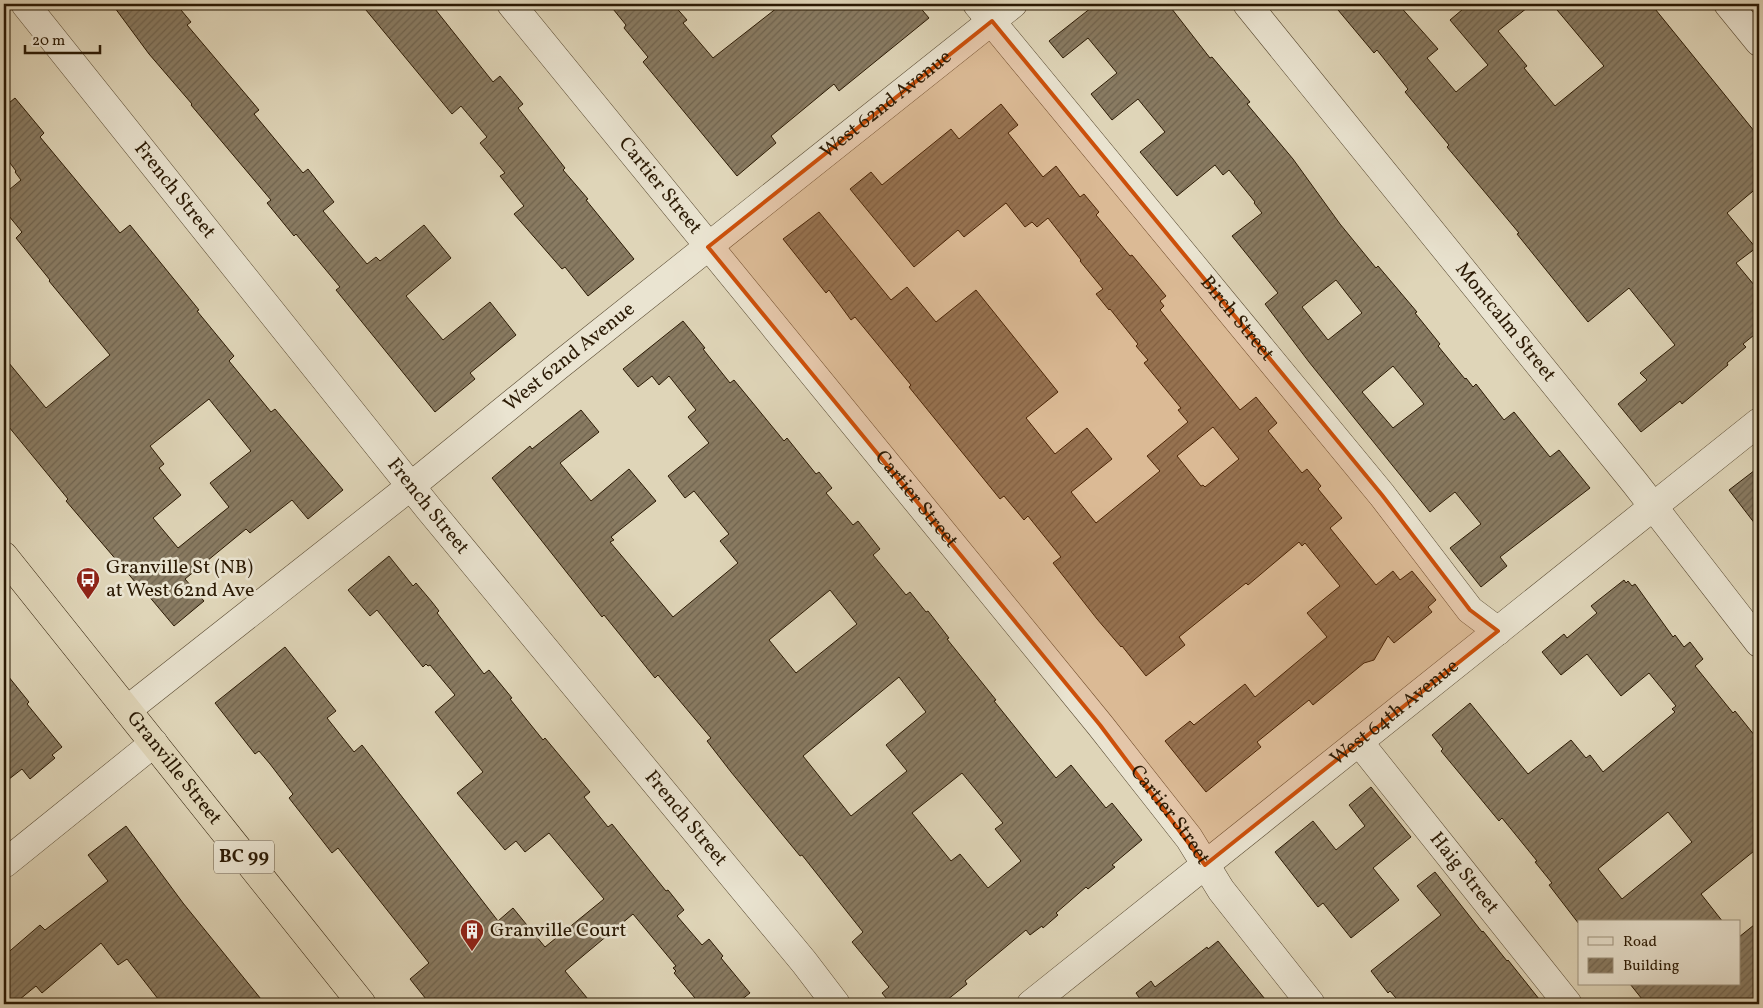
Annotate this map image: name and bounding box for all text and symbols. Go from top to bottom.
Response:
scale bar [25,22,100,54]
text: 20 m [32,31,65,52]
street label: West 62nd Avenue [815,44,958,166]
street label: Cartier Street [611,131,708,241]
street label: French Street [127,136,222,245]
street label: Montcalm Street [1448,257,1562,388]
street label: Birch Street [1193,270,1280,368]
street label: West 62nd Avenue [498,296,641,419]
street label: Cartier Street [867,445,964,555]
street label: French Street [380,452,475,561]
place label: Granville St (NB) at West 62nd Ave [106,554,254,605]
bus stop icon: Granville St (NB) at West 62nd Ave [75,566,101,600]
street label: West 64th Avenue [1325,653,1465,773]
street label: Granville Street [120,706,228,831]
street label: Cartier Street [1123,759,1216,871]
street label: French Street [637,765,734,873]
street label: Haig Street [1422,826,1505,920]
road number: BC 99 [214,840,274,874]
place label: Granville Court [490,917,627,945]
building icon: Granville Court [459,918,485,952]
legend [1578,920,1740,986]
text: Road [1623,932,1657,953]
text: Building [1623,956,1680,977]

